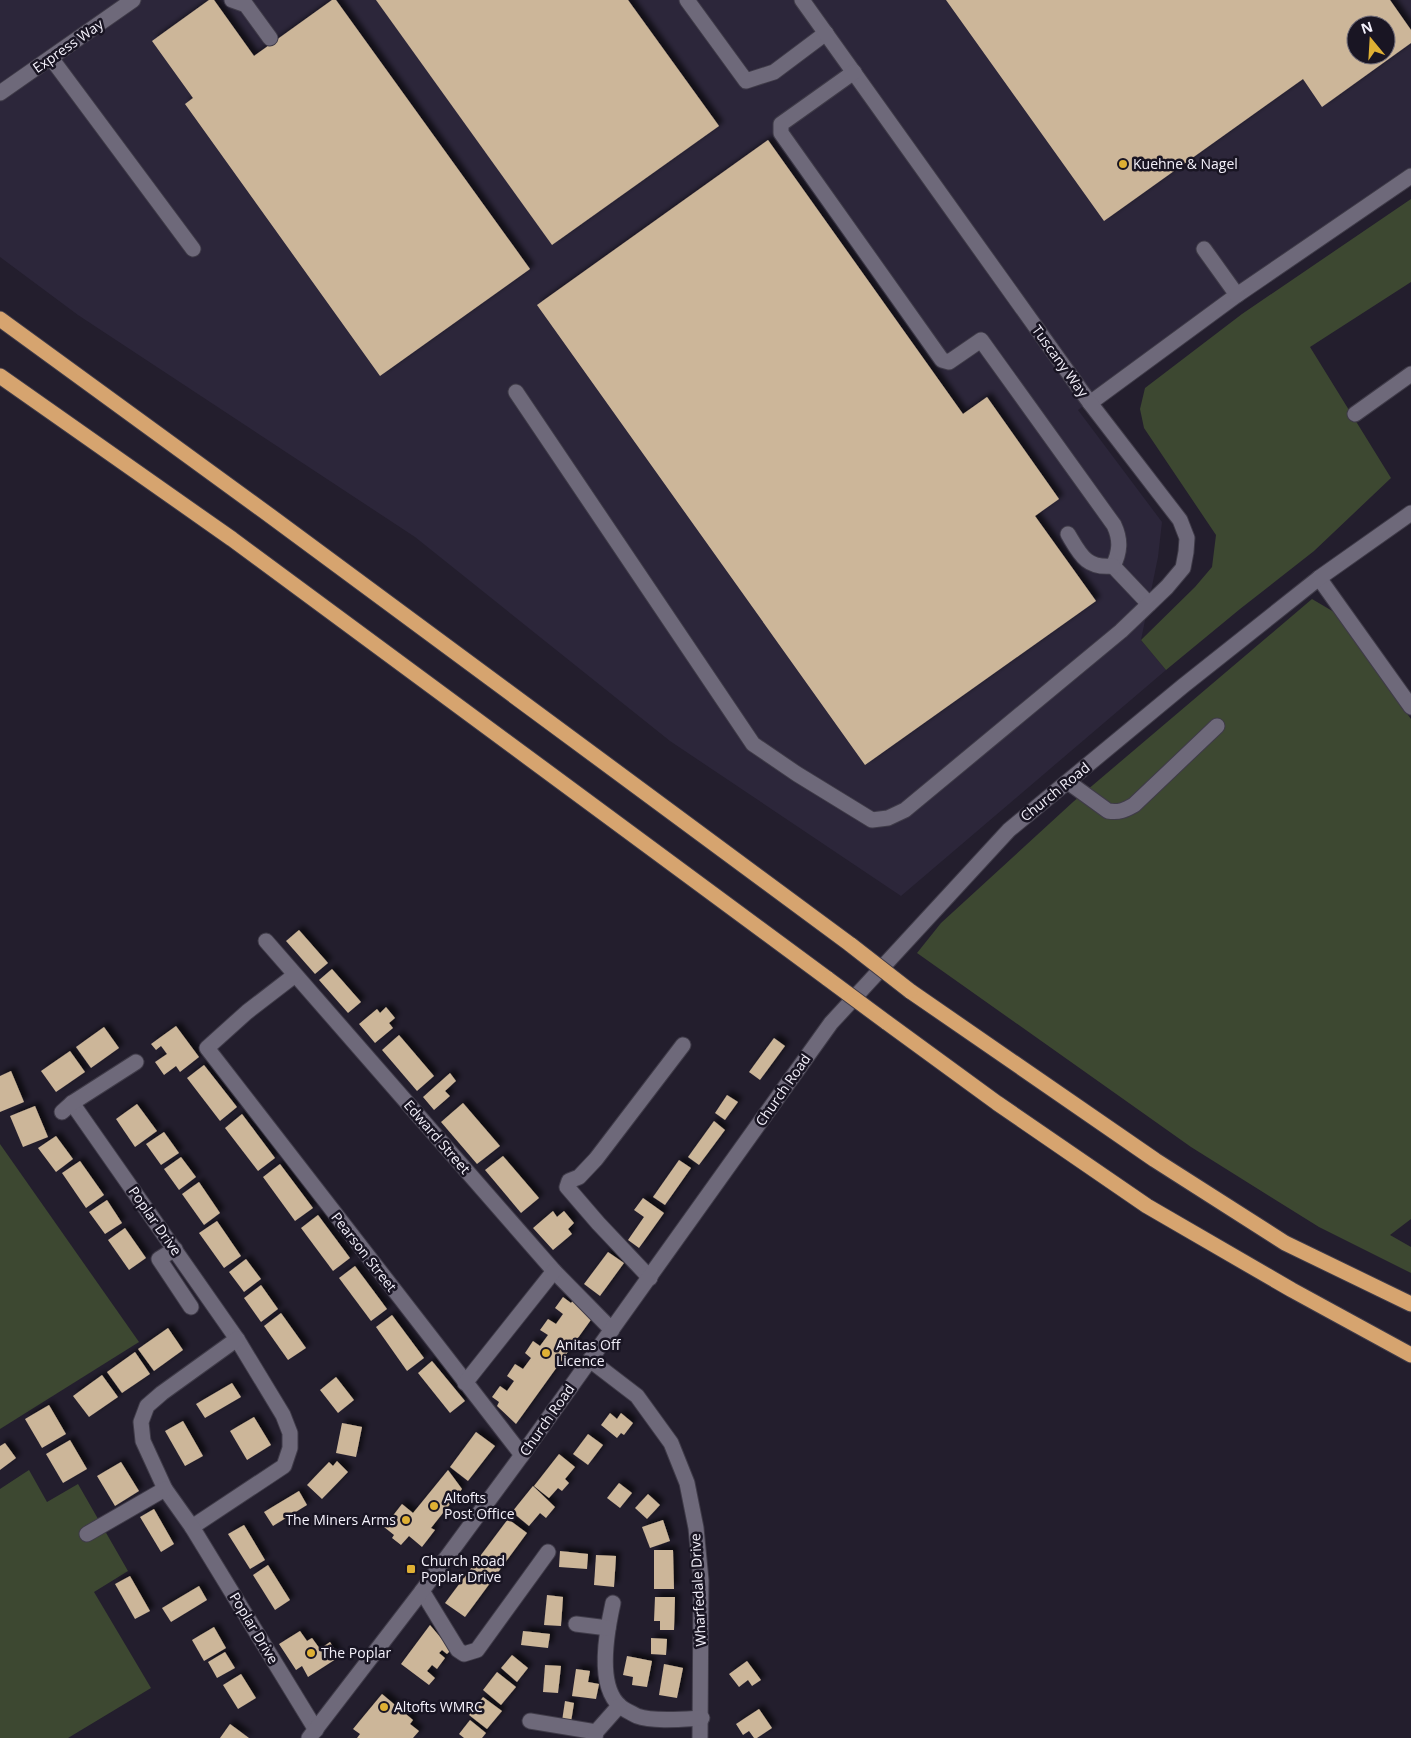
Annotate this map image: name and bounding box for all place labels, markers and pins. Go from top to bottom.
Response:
place label: Kuehne & Nagel [1133,154,1238,173]
marker: Kuehne & Nagel [1117,158,1129,170]
place label: Anitas Off Licence [556,1335,622,1370]
marker: Anitas Off Licence [540,1347,552,1359]
place label: Altofts Post Office [444,1488,515,1523]
marker: Altofts Post Office [428,1500,440,1512]
place label: The Miners Arms [285,1510,396,1529]
marker: The Miners Arms [400,1514,412,1526]
place label: Church Road Poplar Drive [421,1551,505,1586]
marker: Church Road Poplar Drive [405,1563,417,1575]
place label: The Poplar [321,1643,392,1662]
marker: The Poplar [305,1647,317,1659]
place label: Altofts WMRC [394,1697,483,1716]
marker: Altofts WMRC [378,1701,390,1713]

